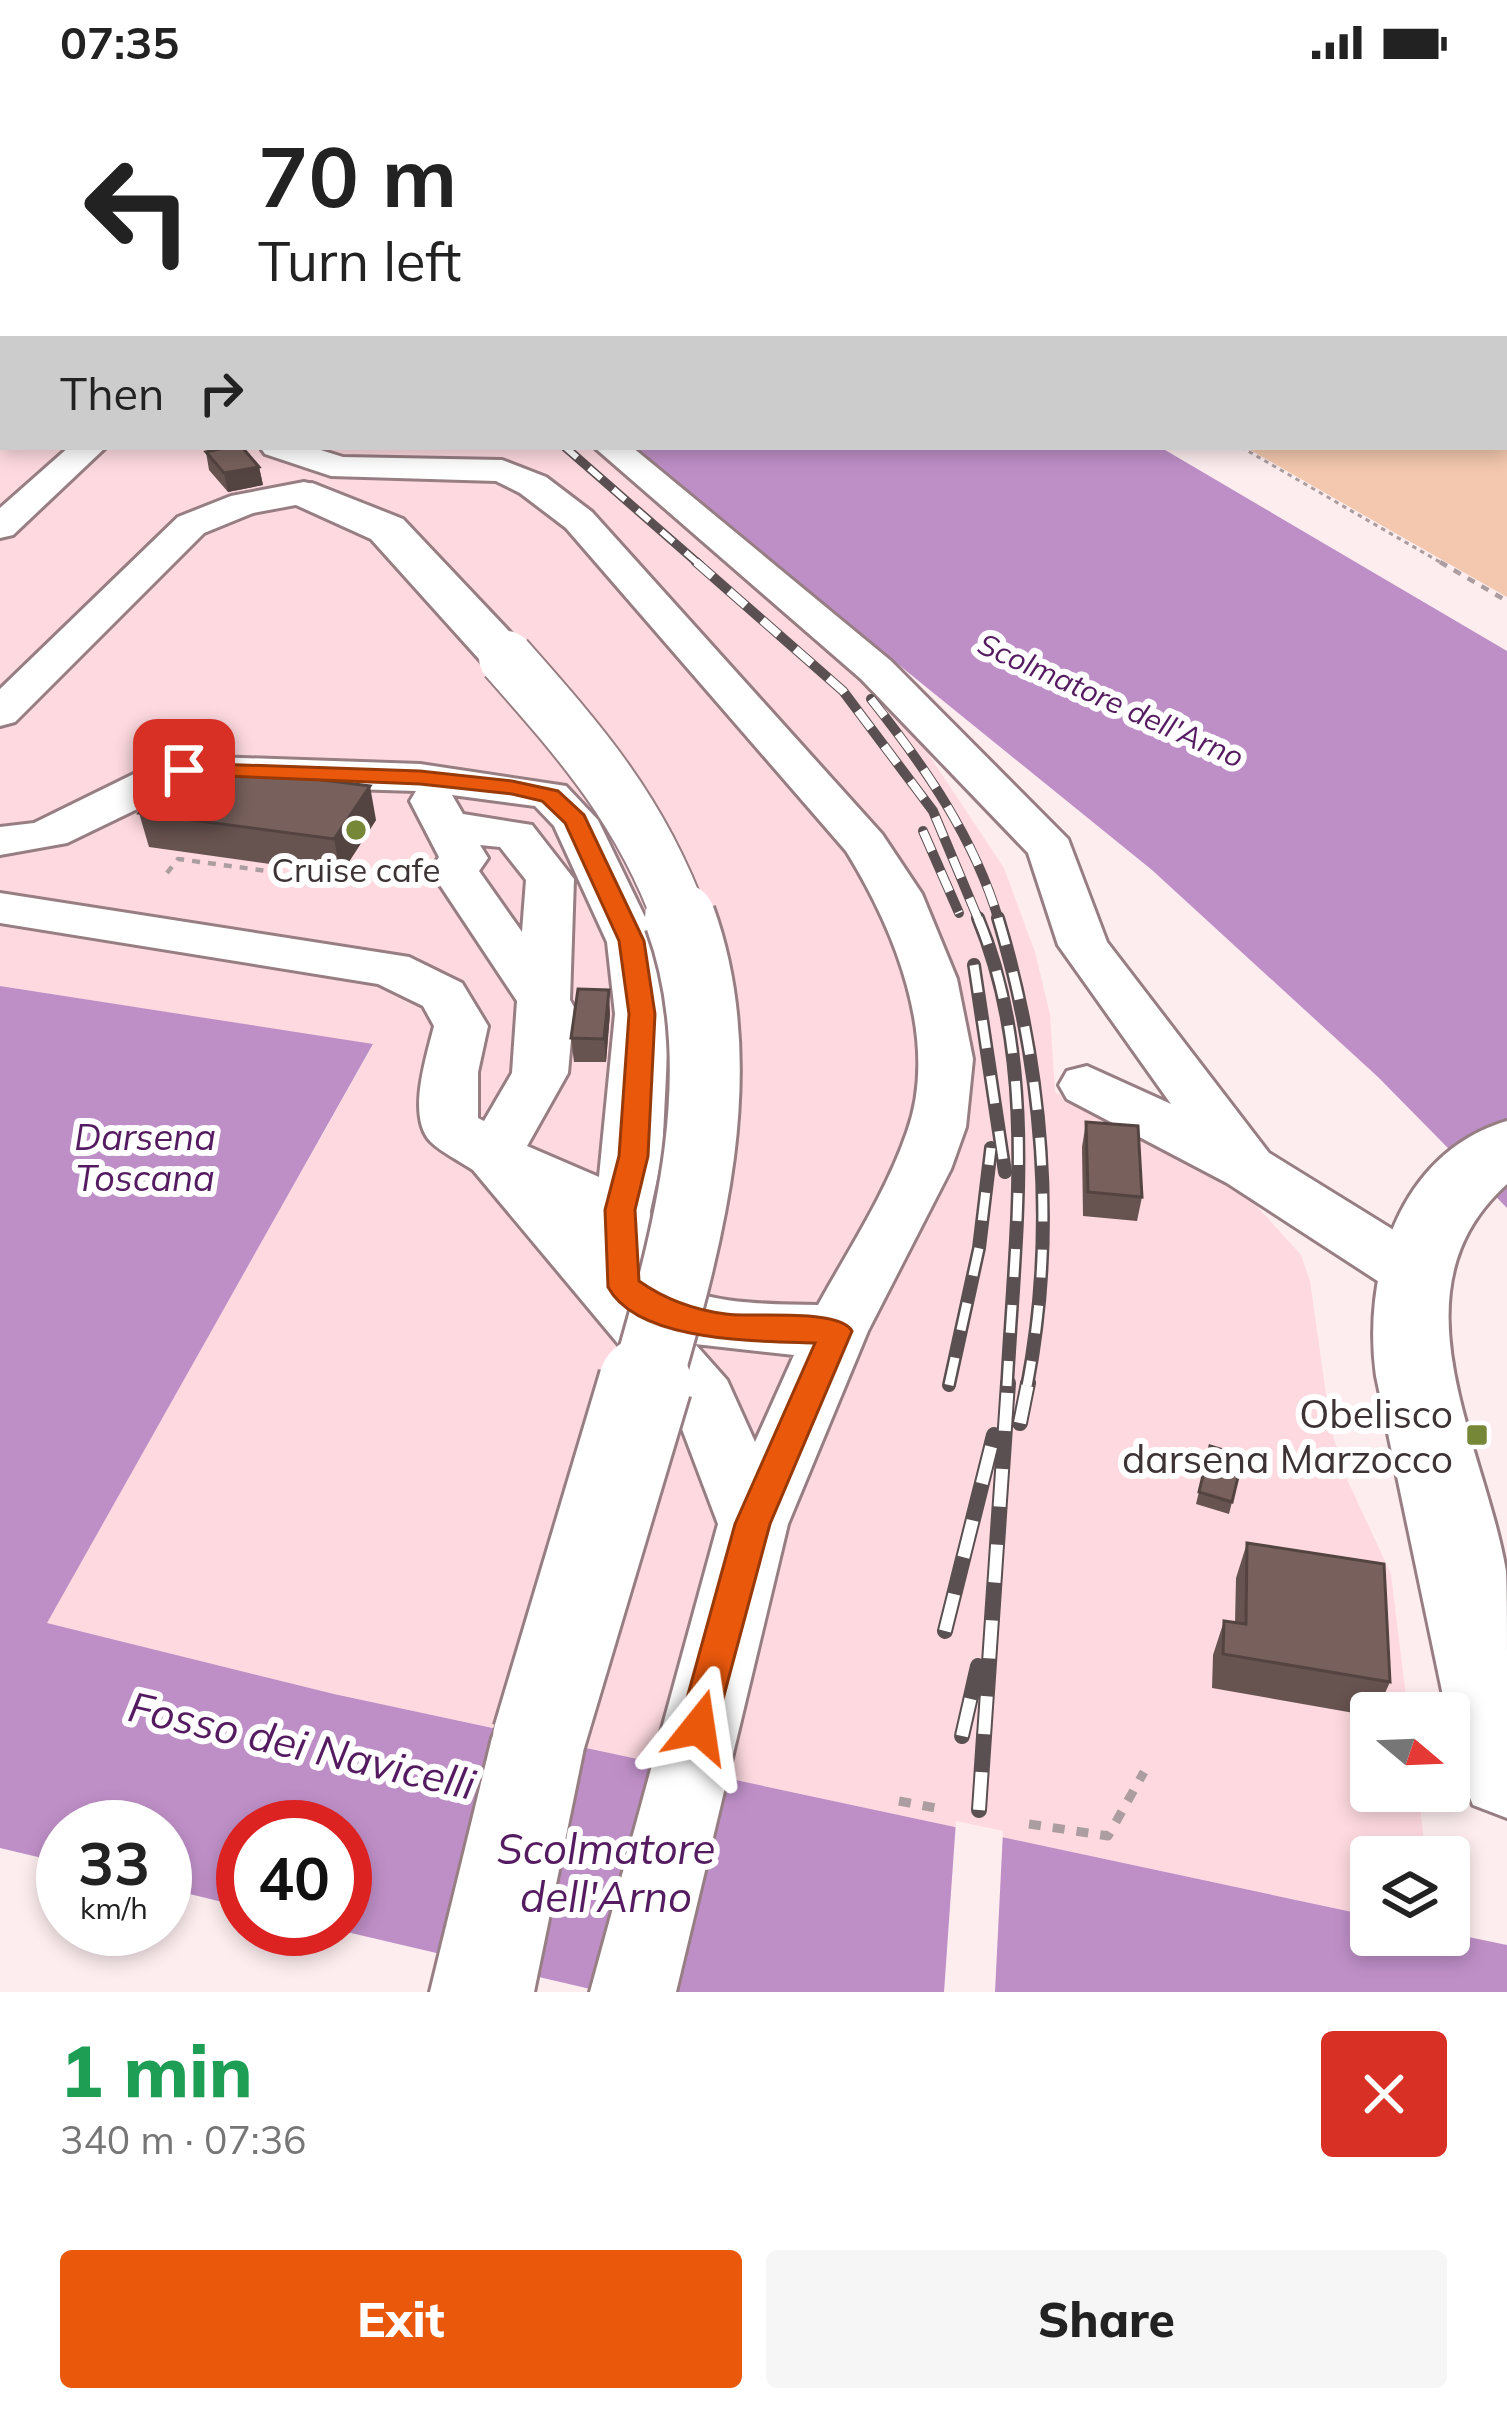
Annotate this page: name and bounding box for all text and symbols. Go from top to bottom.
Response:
text: 07:35 [60,14,179,70]
text: 70 m [258,123,457,228]
icon: left [60,132,216,288]
text: Turn left [258,227,461,295]
icon: right [188,360,254,426]
text: Then [60,365,164,421]
water label: Scolmatore dell'Arno [972,624,1250,776]
pin [133,719,235,821]
icon: arrive [151,737,217,803]
marker: Cruise cafe [343,817,369,843]
place label: Cruise cafe [271,849,441,890]
water label: Darsena Toscana [74,1114,216,1200]
place label: Obelisco darsena Marzocco [1122,1389,1453,1483]
marker: Obelisco darsena Marzocco [1464,1422,1490,1448]
position arrow [636,1664,762,1790]
water label: Fosso dei Navicelli [123,1679,482,1811]
north arrow [1350,1692,1470,1812]
map controls [1350,1692,1470,1956]
speed limit sign: 40 [216,1800,372,1956]
water label: Scolmatore dell'Arno [497,1822,715,1923]
text: 33 [78,1825,150,1900]
button: layers [1350,1836,1470,1956]
text: km/h [80,1889,148,1927]
text: 1 min [60,2025,253,2115]
button: close [1321,2031,1447,2157]
text: 340 m · 07:36 [60,2115,306,2164]
button: Exit [60,2250,742,2388]
button: Share [766,2250,1447,2388]

